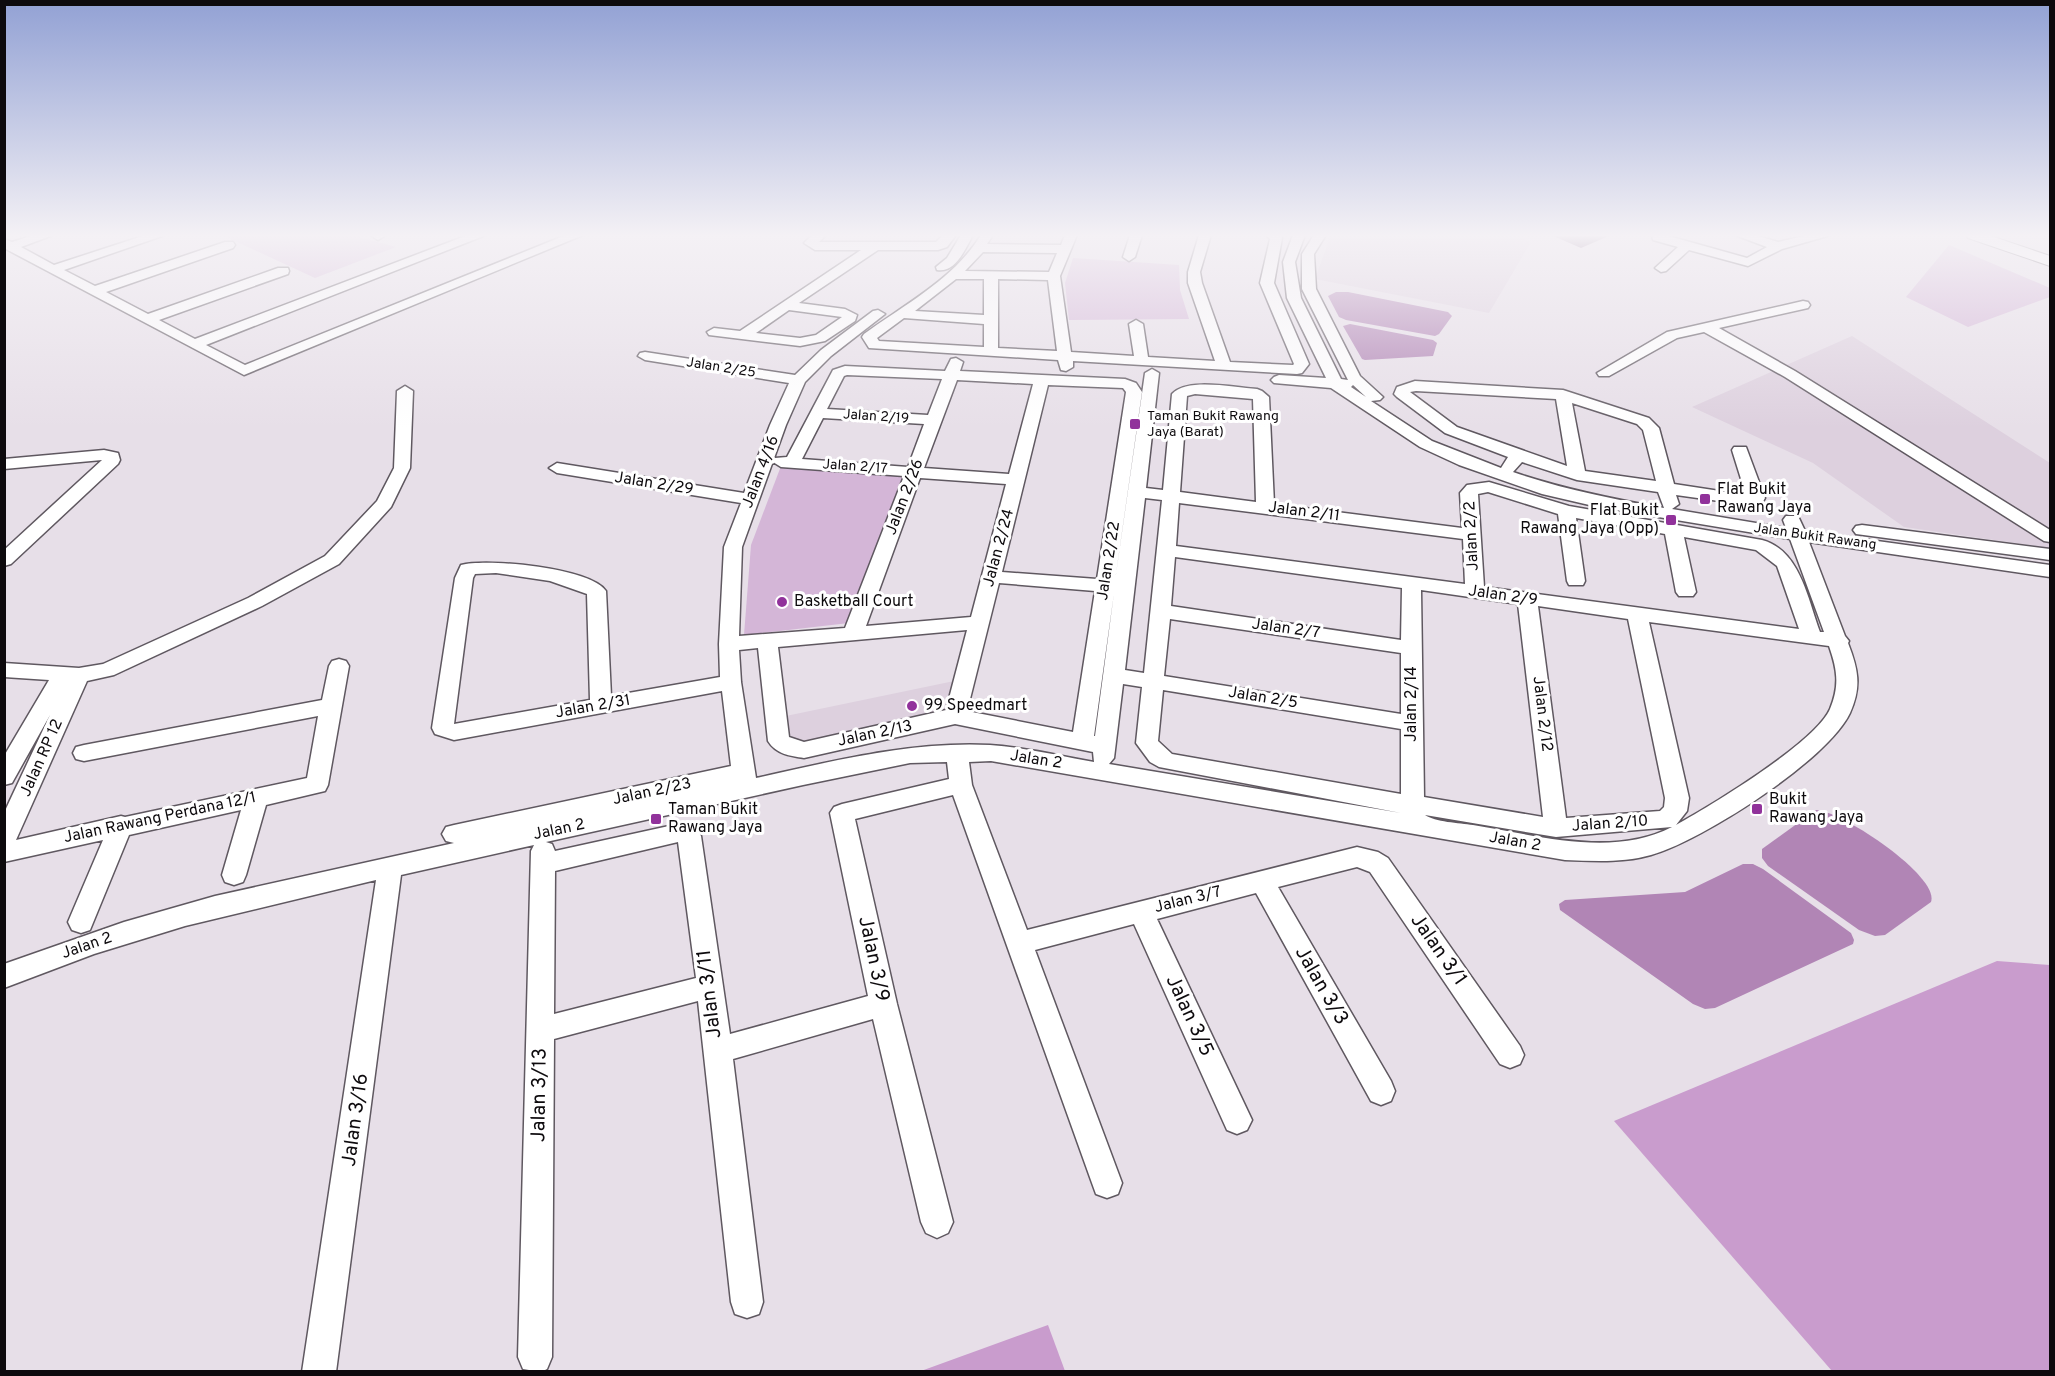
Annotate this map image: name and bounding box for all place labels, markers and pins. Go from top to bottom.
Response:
place label: Taman Bukit Rawang Jaya (Barat) [1147,408,1279,441]
marker: Taman Bukit Rawang Jaya (Barat) [1128,417,1142,431]
place label: Flat Bukit Rawang Jaya [1717,480,1811,518]
marker: Flat Bukit Rawang Jaya [1698,492,1712,506]
place label: Flat Bukit Rawang Jaya (Opp) [1520,501,1659,539]
marker: Flat Bukit Rawang Jaya (Opp) [1664,513,1678,527]
place label: Basketball Court [794,592,914,612]
marker: Basketball Court [775,595,789,609]
place label: 99 Speedmart [924,696,1027,716]
marker: 99 Speedmart [905,699,919,713]
place label: Bukit Rawang Jaya [1769,790,1863,828]
place label: Taman Bukit Rawang Jaya [668,800,762,838]
marker: Bukit Rawang Jaya [1750,802,1764,816]
marker: Taman Bukit Rawang Jaya [649,812,663,826]

